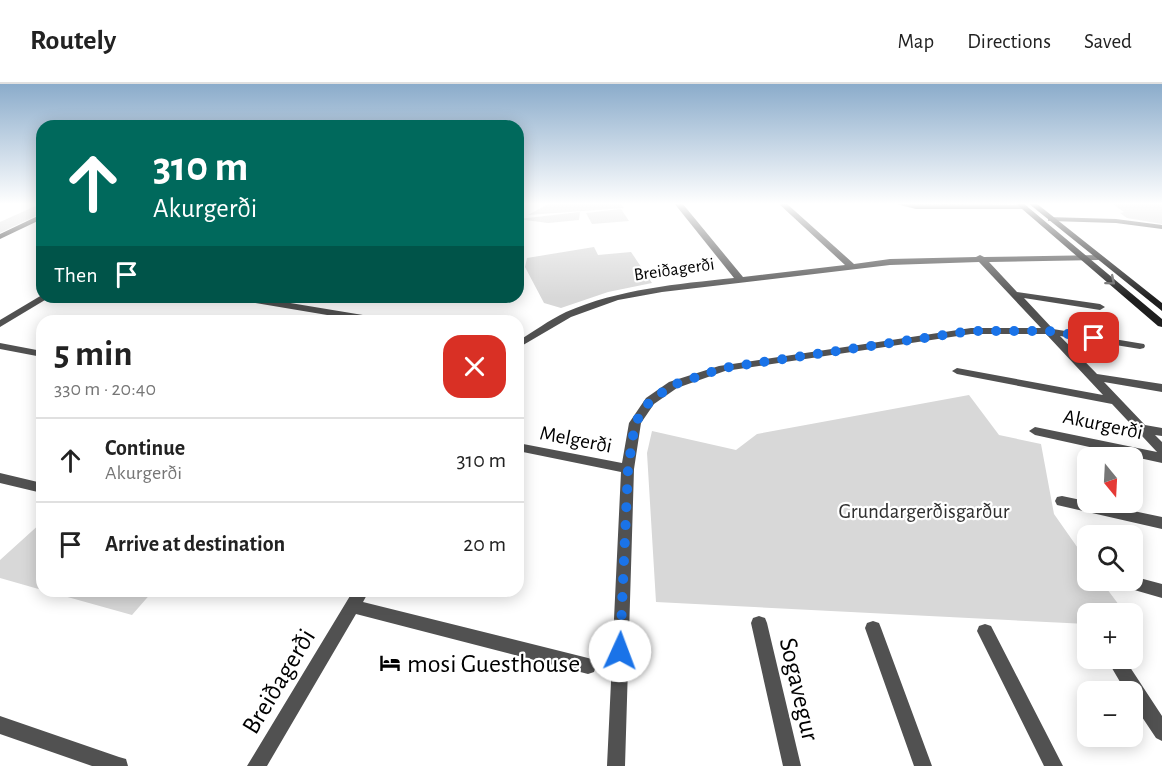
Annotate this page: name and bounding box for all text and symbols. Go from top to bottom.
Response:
text: Routely [30,27,116,55]
text: Map [898,31,934,52]
text: Directions [967,31,1051,52]
text: Saved [1084,31,1132,52]
icon: ahead [54,144,132,222]
text: 310 m [153,146,248,188]
text: Akurgerði [153,195,257,222]
street label: Breiðagerði [633,255,716,285]
icon: arrive [110,258,143,291]
text: Then [54,264,98,286]
one-way arrow [1104,274,1115,285]
pin [1068,312,1119,363]
icon: arrive [1077,321,1110,354]
button: close [443,335,506,398]
text: 5 min [54,336,132,372]
text: 330 m · 20:40 [54,379,156,399]
street label: Akurgerði [1061,406,1145,443]
street label: Melgerði [538,422,614,457]
text: Continue [105,437,185,459]
icon: ahead [54,444,87,477]
north arrow [1077,447,1143,513]
map controls [1077,447,1143,747]
text: 310 m [457,449,506,471]
text: Akurgerði [105,463,182,483]
park label: Grundargerðisgarður [838,501,1010,522]
button: search [1077,525,1143,591]
icon: arrive [54,528,87,561]
text: Arrive at destination [105,533,285,555]
text: 20 m [463,533,506,555]
button: + [1077,603,1143,669]
position arrow [588,619,652,683]
street label: Breiðagerði [238,625,320,738]
street label: Sogavegur [775,635,824,744]
hotel icon: mosi Guesthouse [378,651,402,675]
place label: mosi Guesthouse [407,651,580,677]
button: − [1077,681,1143,747]

